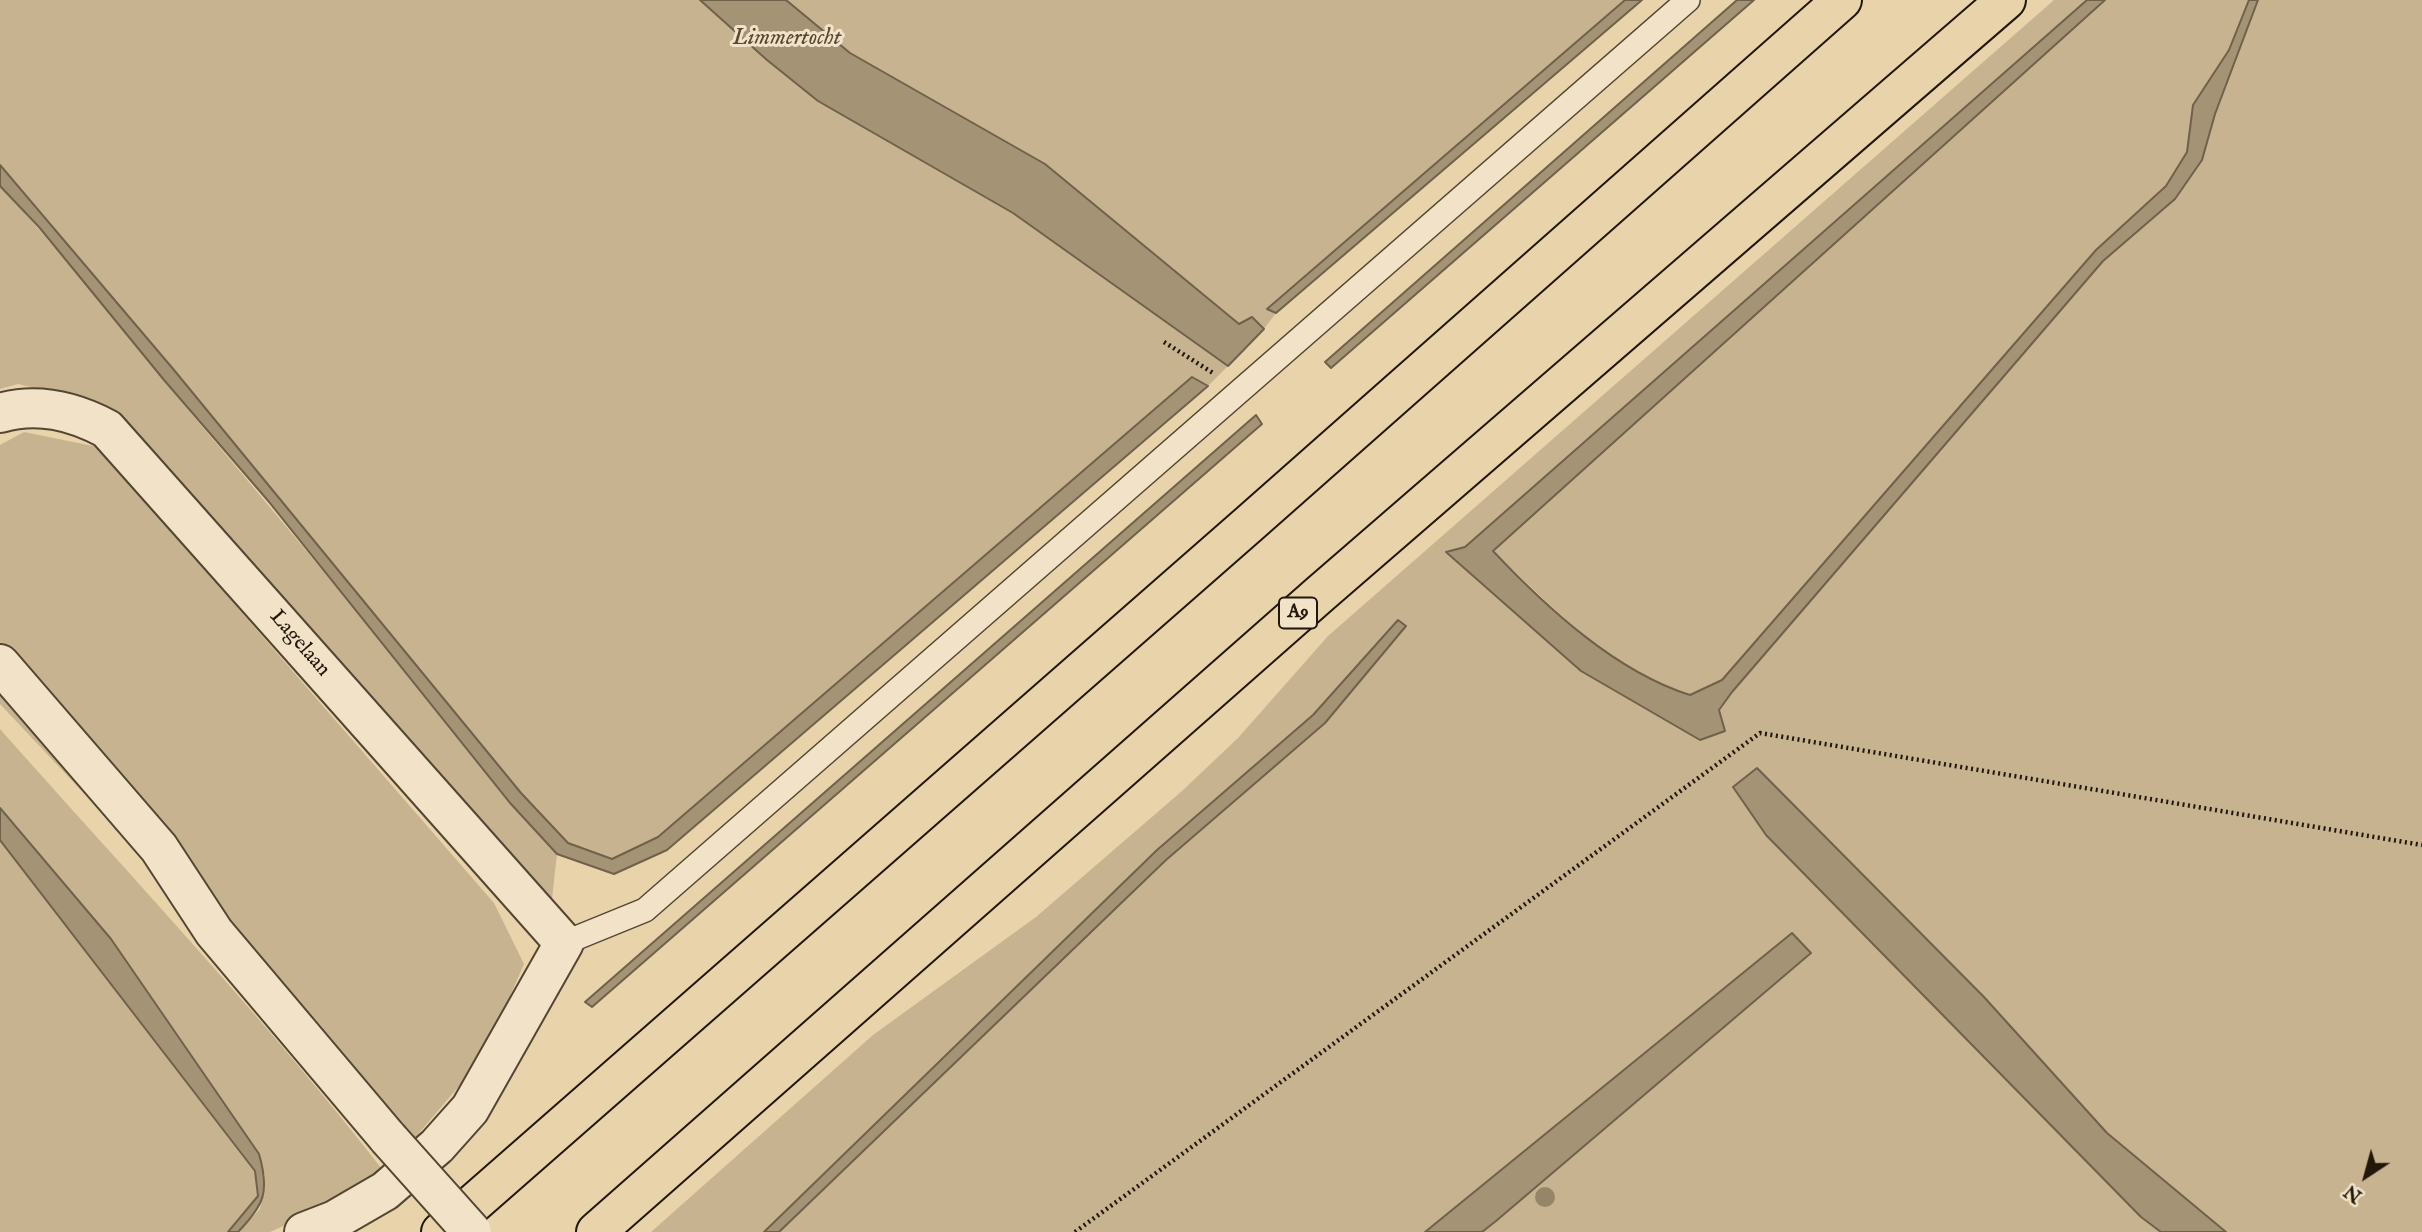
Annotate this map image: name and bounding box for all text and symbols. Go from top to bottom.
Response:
water label: Limmertocht [733,25,841,53]
road number: A9 [1279,598,1317,628]
street label: Lagelaan [263,605,335,683]
north arrow [2331,1141,2401,1211]
text: N [2340,1178,2367,1208]

